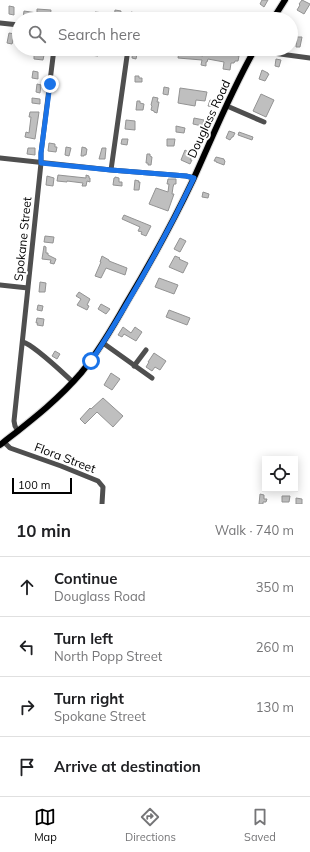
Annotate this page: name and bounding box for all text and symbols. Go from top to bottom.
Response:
search box [12,12,298,56]
icon: search [26,23,48,45]
text: Search here [58,25,140,44]
route end [41,75,59,93]
street label: Douglass Road [184,77,233,160]
street label: Spokane Street [11,196,34,282]
route start [82,352,100,370]
street label: Flora Street [32,439,98,476]
map controls [262,456,298,492]
button: locate [262,456,298,492]
scale bar [12,476,72,495]
text: 100 m [18,478,50,492]
text: 10 min [16,520,71,541]
text: Walk · 740 m [215,522,294,538]
text: Continue [54,569,117,588]
icon: ahead [16,576,38,598]
text: 350 m [256,579,294,595]
text: Douglass Road [54,588,146,604]
text: Turn left [54,629,113,648]
icon: left [16,636,38,658]
text: 260 m [256,639,294,655]
text: North Popp Street [54,648,162,664]
text: Turn right [54,689,124,708]
icon: right [16,696,38,718]
text: 130 m [256,699,294,715]
text: Spokane Street [54,708,146,724]
icon: arrive [16,756,38,778]
text: Arrive at destination [54,757,201,776]
tab: Map [34,806,57,844]
tab: Directions [125,806,176,844]
tab: Saved [244,806,276,844]

